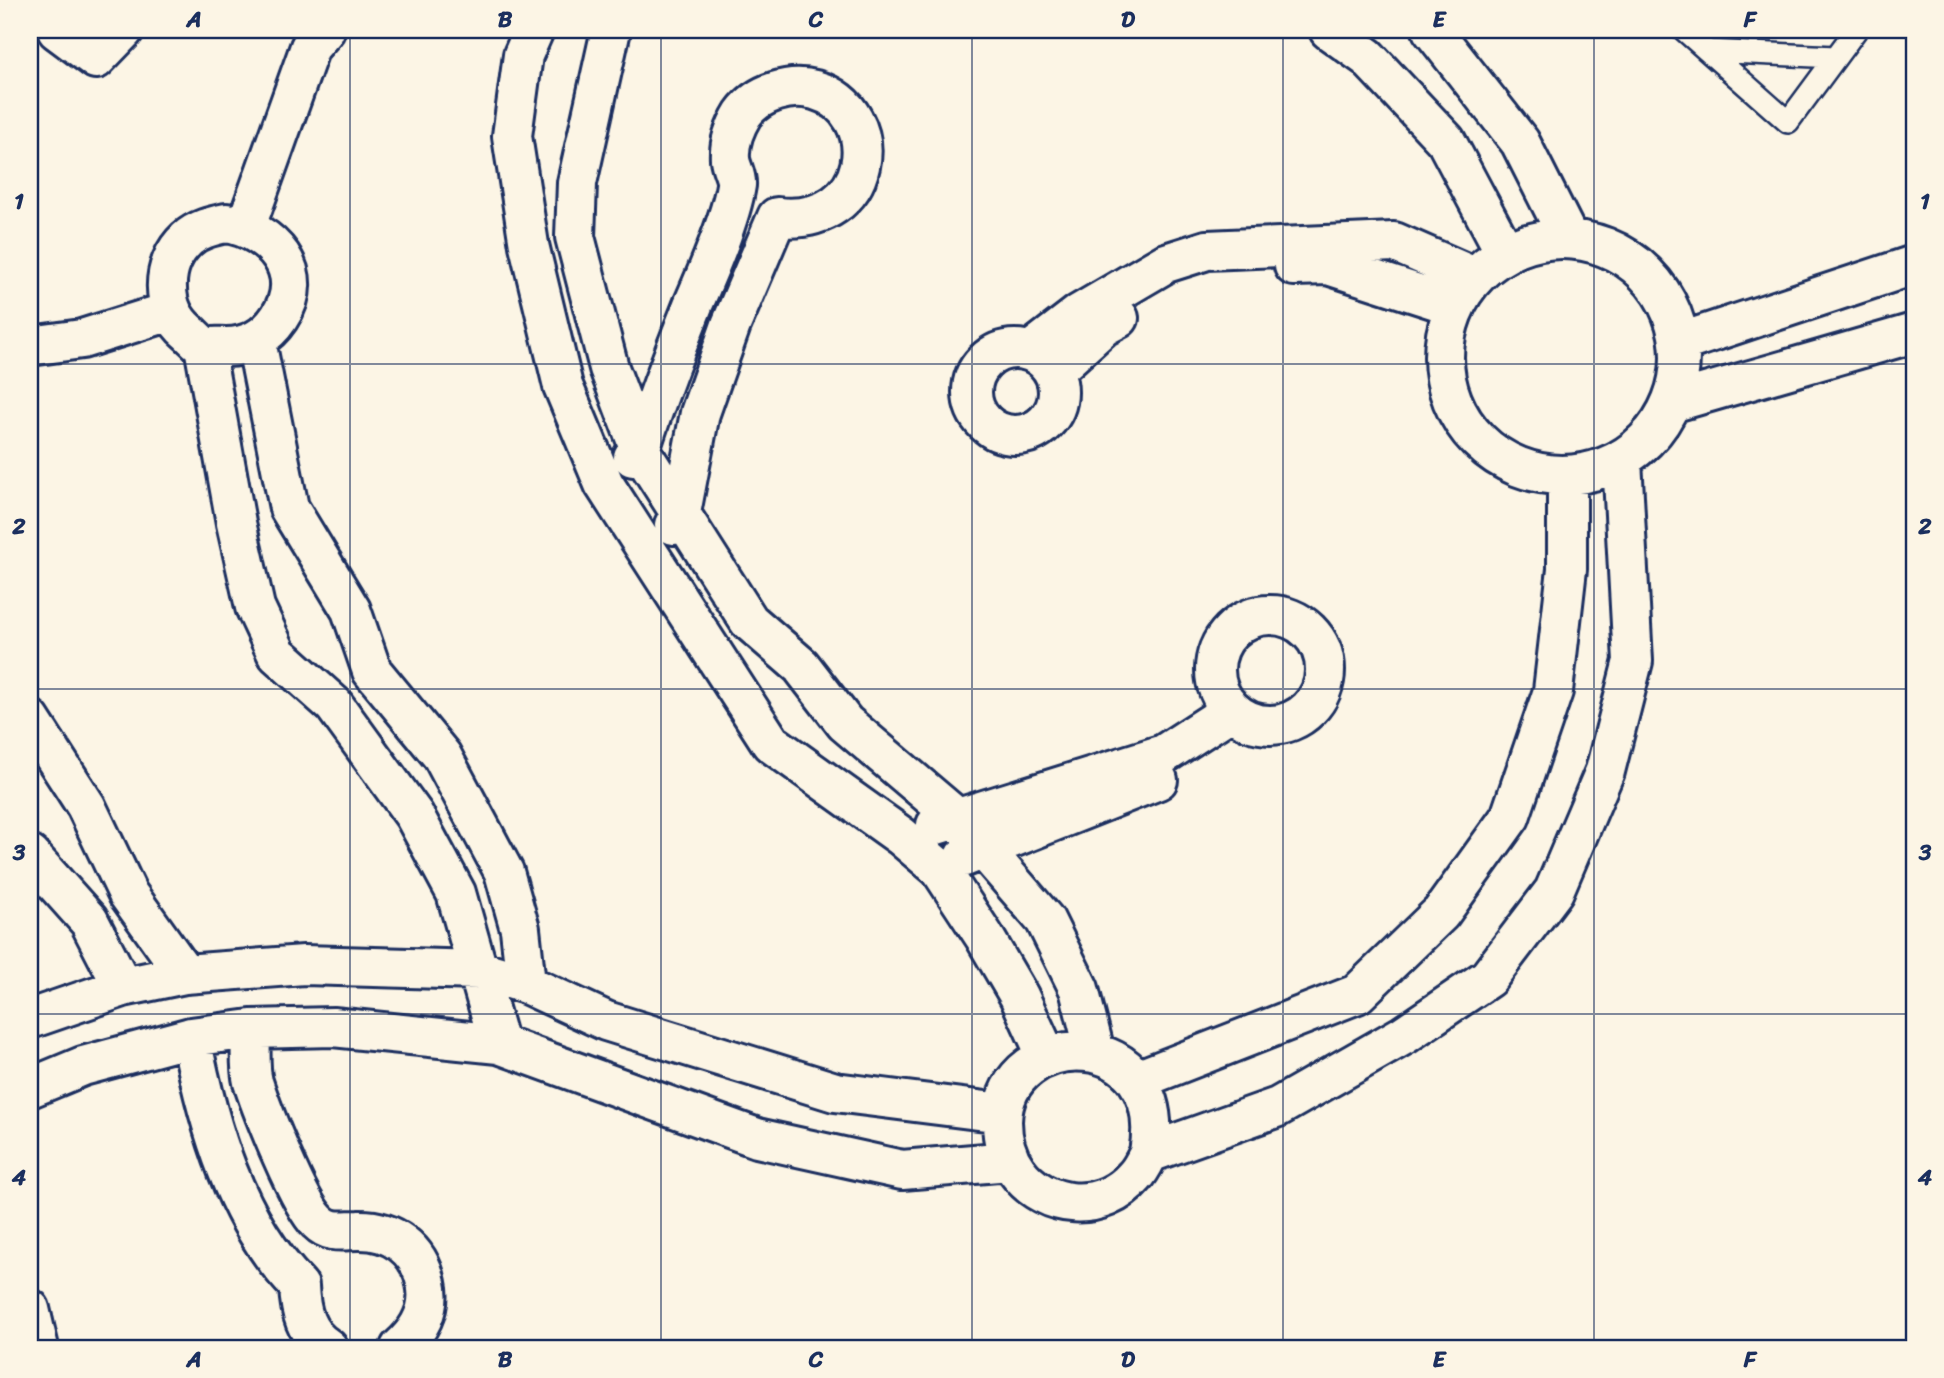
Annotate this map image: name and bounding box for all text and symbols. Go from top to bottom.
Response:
text: A [185,0,202,40]
text: B [498,0,513,40]
text: C [808,0,824,40]
text: D [1121,0,1136,40]
text: E [1433,0,1448,40]
text: F [1743,0,1758,40]
text: 1 [14,181,24,222]
text: 1 [1920,181,1930,222]
text: 2 [11,506,26,547]
text: 2 [1917,506,1932,547]
text: 3 [12,832,26,873]
text: 3 [1918,832,1932,873]
text: 4 [11,1157,27,1198]
text: 4 [1917,1157,1933,1198]
text: A [185,1339,202,1378]
text: B [498,1339,513,1378]
text: C [808,1339,824,1378]
text: D [1121,1339,1136,1378]
text: E [1433,1339,1448,1378]
text: F [1743,1339,1758,1378]

